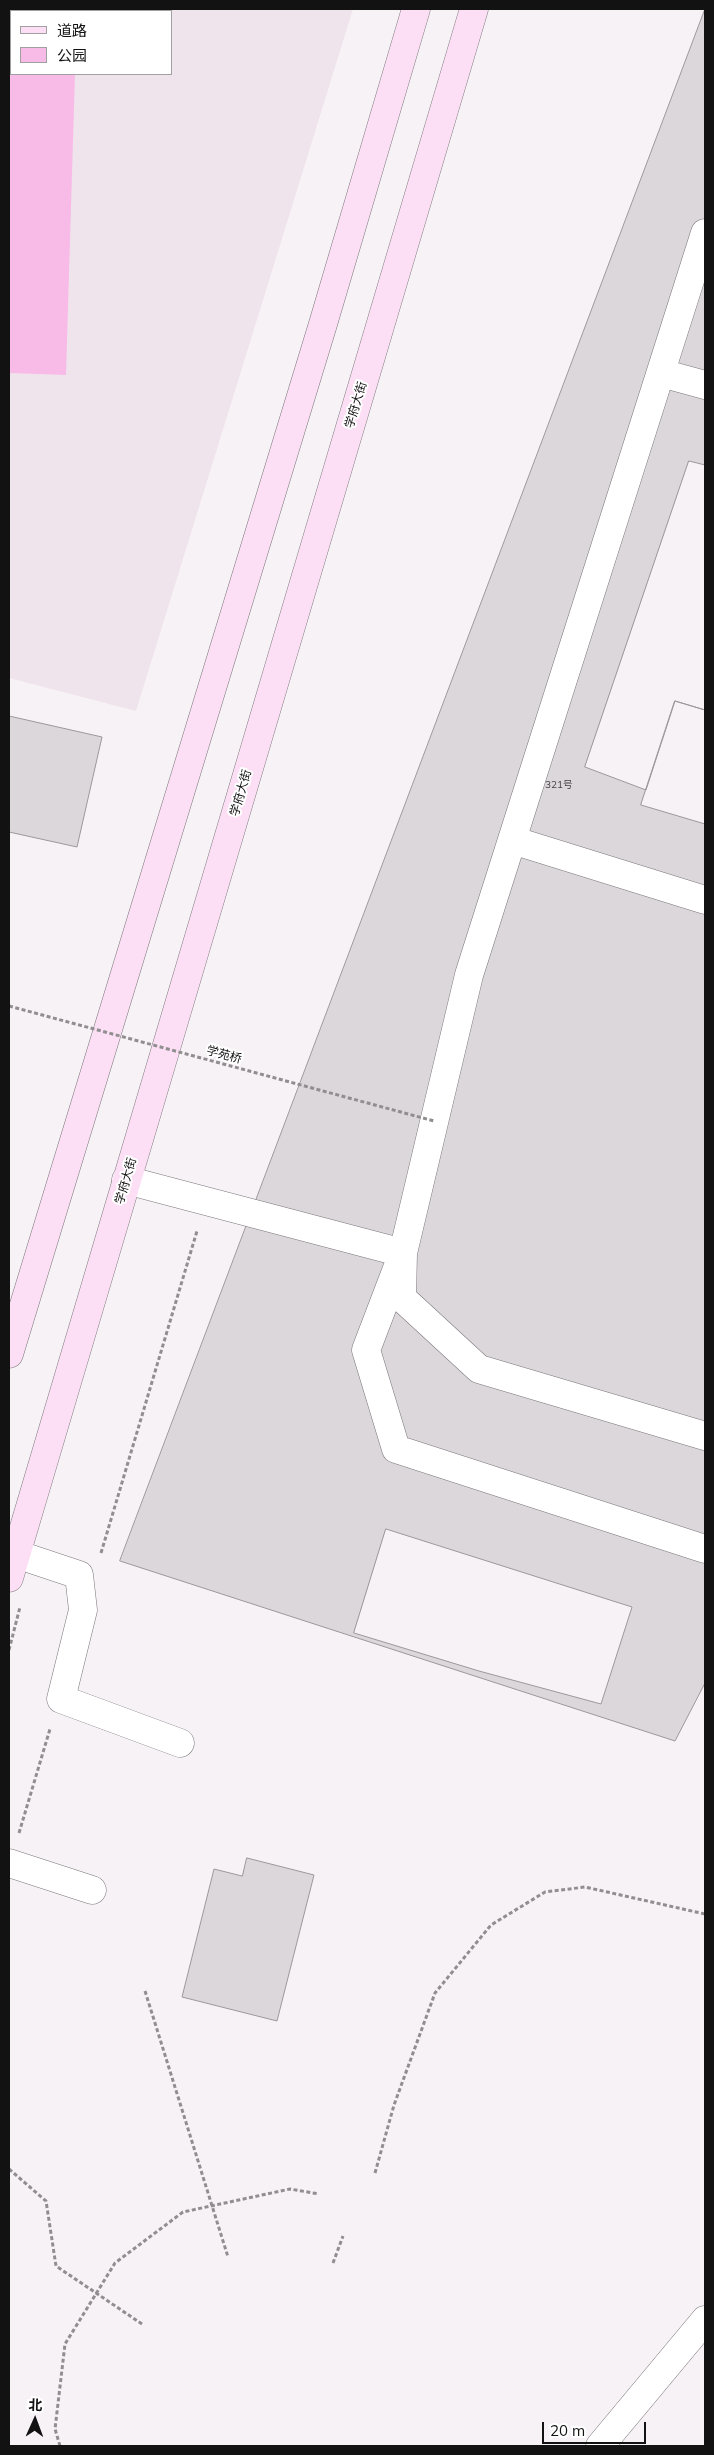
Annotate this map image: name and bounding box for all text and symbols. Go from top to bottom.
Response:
legend [10,10,172,75]
text: 道路 [57,21,87,40]
text: 公园 [57,46,87,65]
street label: 学府大街 [342,380,370,430]
street label: 学府大街 [227,768,255,818]
house number: 321号 [545,779,573,791]
street label: 学苑桥 [205,1043,243,1067]
street label: 学府大街 [112,1156,140,1206]
north arrow [10,2395,60,2445]
text: 北 [28,2396,43,2414]
scale bar [544,2412,648,2444]
text: 20 m [550,2421,585,2440]

